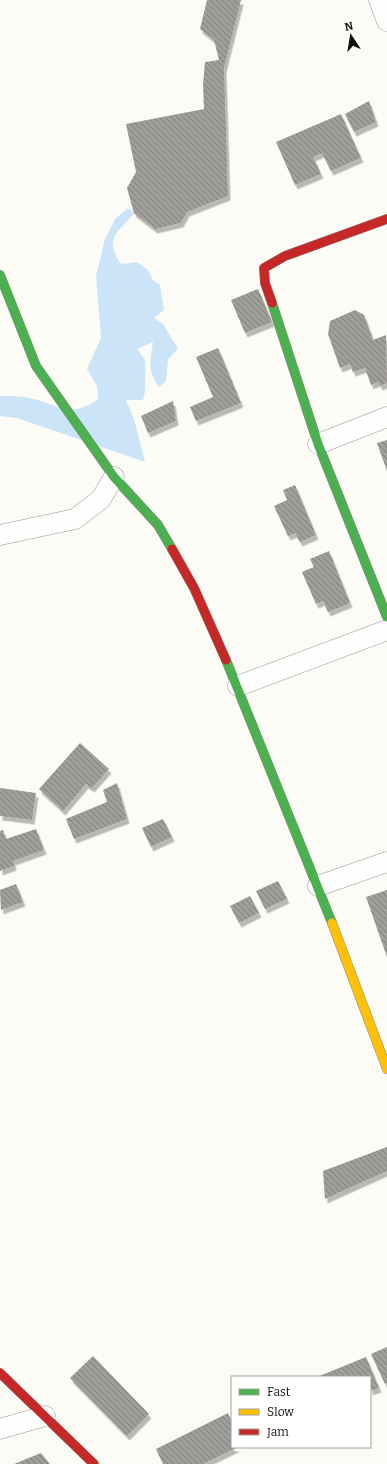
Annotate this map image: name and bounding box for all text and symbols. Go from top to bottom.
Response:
north arrow [331,16,371,56]
text: N [344,19,355,34]
legend [231,1376,371,1448]
text: Fast [267,1385,291,1399]
text: Slow [267,1405,294,1419]
text: Jam [266,1425,289,1439]

